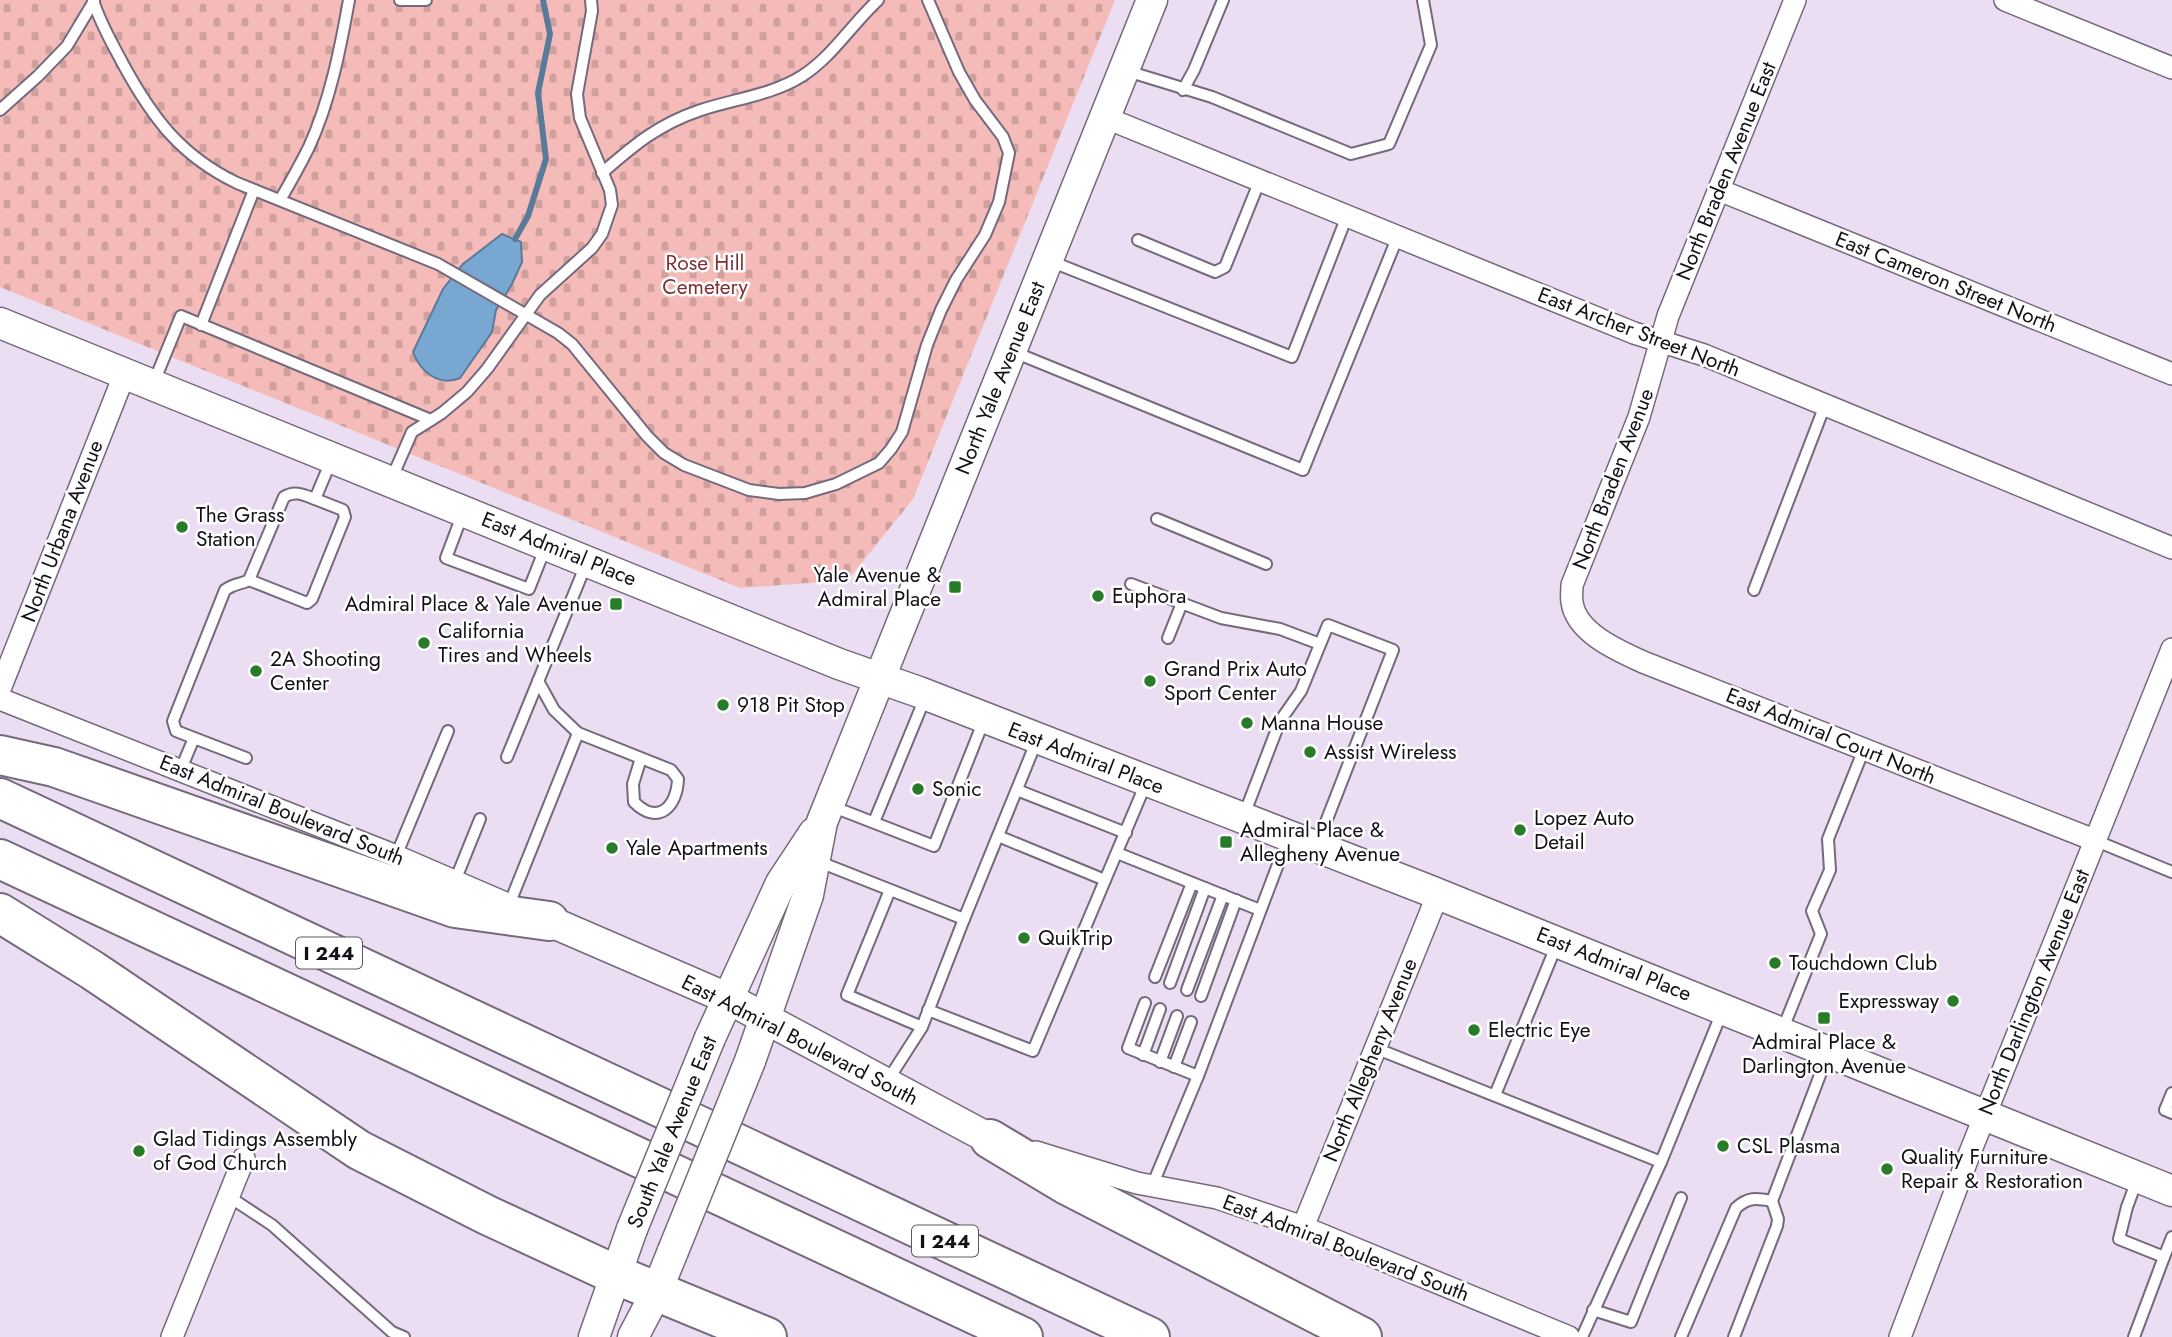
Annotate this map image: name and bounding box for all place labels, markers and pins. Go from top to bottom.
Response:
place label: The Grass Station [196,500,284,554]
marker: The Grass Station [174,519,190,535]
place label: Yale Avenue & Admiral Place [813,560,941,614]
marker: Yale Avenue & Admiral Place [947,579,963,595]
place label: Euphora [1112,581,1186,611]
marker: Euphora [1090,588,1106,604]
place label: Admiral Place & Yale Avenue [345,589,602,619]
marker: Admiral Place & Yale Avenue [608,596,624,612]
place label: California Tires and Wheels [438,616,592,670]
marker: California Tires and Wheels [416,635,432,651]
place label: 2A Shooting Center [270,644,381,698]
place label: Grand Prix Auto Sport Center [1164,654,1307,708]
marker: 2A Shooting Center [248,663,264,679]
marker: Grand Prix Auto Sport Center [1142,673,1158,689]
place label: 918 Pit Stop [737,690,845,720]
marker: 918 Pit Stop [715,697,731,713]
place label: Manna House [1261,708,1384,738]
marker: Manna House [1239,715,1255,731]
place label: Assist Wireless [1324,737,1457,767]
marker: Assist Wireless [1302,744,1318,760]
place label: Sonic [932,774,982,804]
marker: Sonic [910,781,926,797]
place label: Lopez Auto Detail [1534,803,1634,857]
place label: Admiral Place & Allegheny Avenue [1240,815,1400,869]
marker: Lopez Auto Detail [1512,822,1528,838]
place label: Yale Apartments [626,833,768,863]
marker: Admiral Place & Allegheny Avenue [1218,834,1234,850]
marker: Yale Apartments [604,840,620,856]
place label: QuikTrip [1038,923,1113,953]
marker: QuikTrip [1016,930,1032,946]
place label: Touchdown Club [1789,948,1937,978]
marker: Touchdown Club [1767,955,1783,971]
place label: Expressway [1839,986,1940,1016]
marker: Expressway [1945,993,1961,1009]
marker: Admiral Place & Darlington Avenue [1816,1010,1832,1026]
place label: Electric Eye [1488,1015,1591,1045]
marker: Electric Eye [1466,1022,1482,1038]
place label: Admiral Place & Darlington Avenue [1742,1027,1906,1081]
place label: Glad Tidings Assembly of God Church [153,1124,358,1178]
place label: CSL Plasma [1737,1131,1840,1161]
marker: CSL Plasma [1715,1138,1731,1154]
place label: Quality Furniture Repair & Restoration [1901,1142,2083,1196]
marker: Glad Tidings Assembly of God Church [131,1143,147,1159]
marker: Quality Furniture Repair & Restoration [1879,1161,1895,1177]

